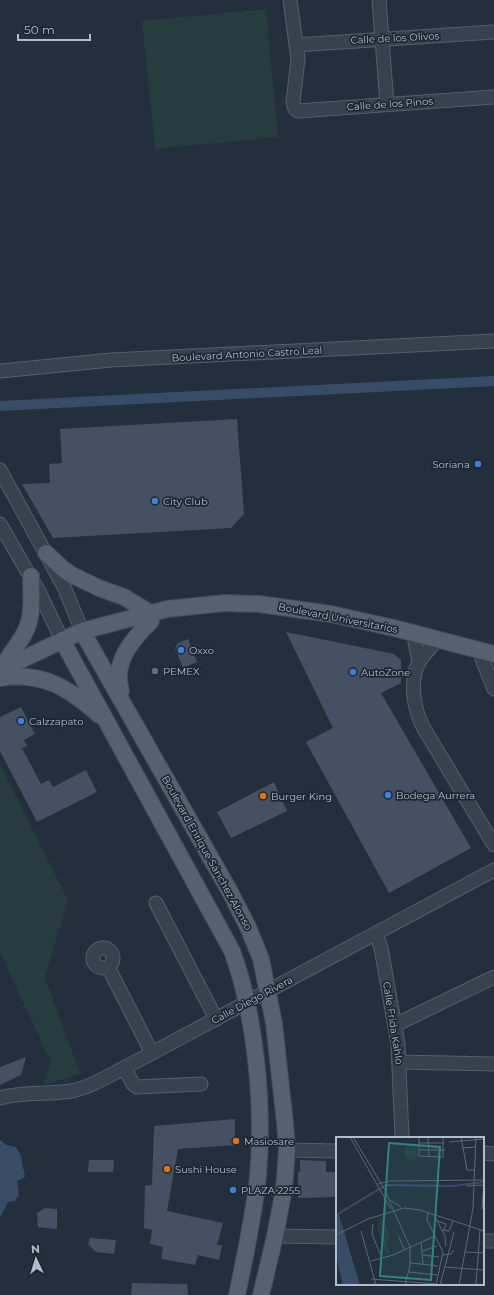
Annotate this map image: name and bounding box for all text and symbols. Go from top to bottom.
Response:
scale bar [18,16,90,42]
text: 50 m [24,22,55,37]
street label: Calle de los Olivos [350,29,440,47]
street label: Calle de los Pinos [346,94,434,114]
street label: Boulevard Antonio Castro Leal [171,344,323,364]
place label: Soriana [432,458,470,471]
marker: Soriana [473,459,483,469]
place label: City Club [163,495,208,508]
marker: City Club [150,496,160,506]
street label: Boulevard Universitarios [277,600,399,636]
place label: Oxxo [189,644,214,657]
marker: Oxxo [176,645,186,655]
place label: PEMEX [163,665,200,678]
marker: PEMEX [150,666,160,676]
place label: AutoZone [361,666,410,679]
marker: AutoZone [348,667,358,677]
place label: Calzzapato [29,715,84,728]
marker: Calzzapato [16,716,26,726]
street label: Boulevard Enrique Sánchez Alonso [159,773,255,933]
place label: Bodega Aurrera [396,789,475,802]
place label: Burger King [271,790,332,803]
marker: Bodega Aurrera [383,790,393,800]
marker: Burger King [258,791,268,801]
street label: Calle Diego Rivera [209,973,295,1027]
street label: Calle Frida Kahlo [380,981,406,1065]
place label: Masiosare [244,1135,294,1148]
marker: Masiosare [231,1136,241,1146]
inset map [336,1137,484,1285]
place label: Sushi House [175,1163,237,1176]
marker: Sushi House [162,1164,172,1174]
place label: PLAZA 2255 [241,1184,300,1197]
marker: PLAZA 2255 [228,1185,238,1195]
north arrow [16,1239,56,1279]
text: N [30,1242,40,1256]

